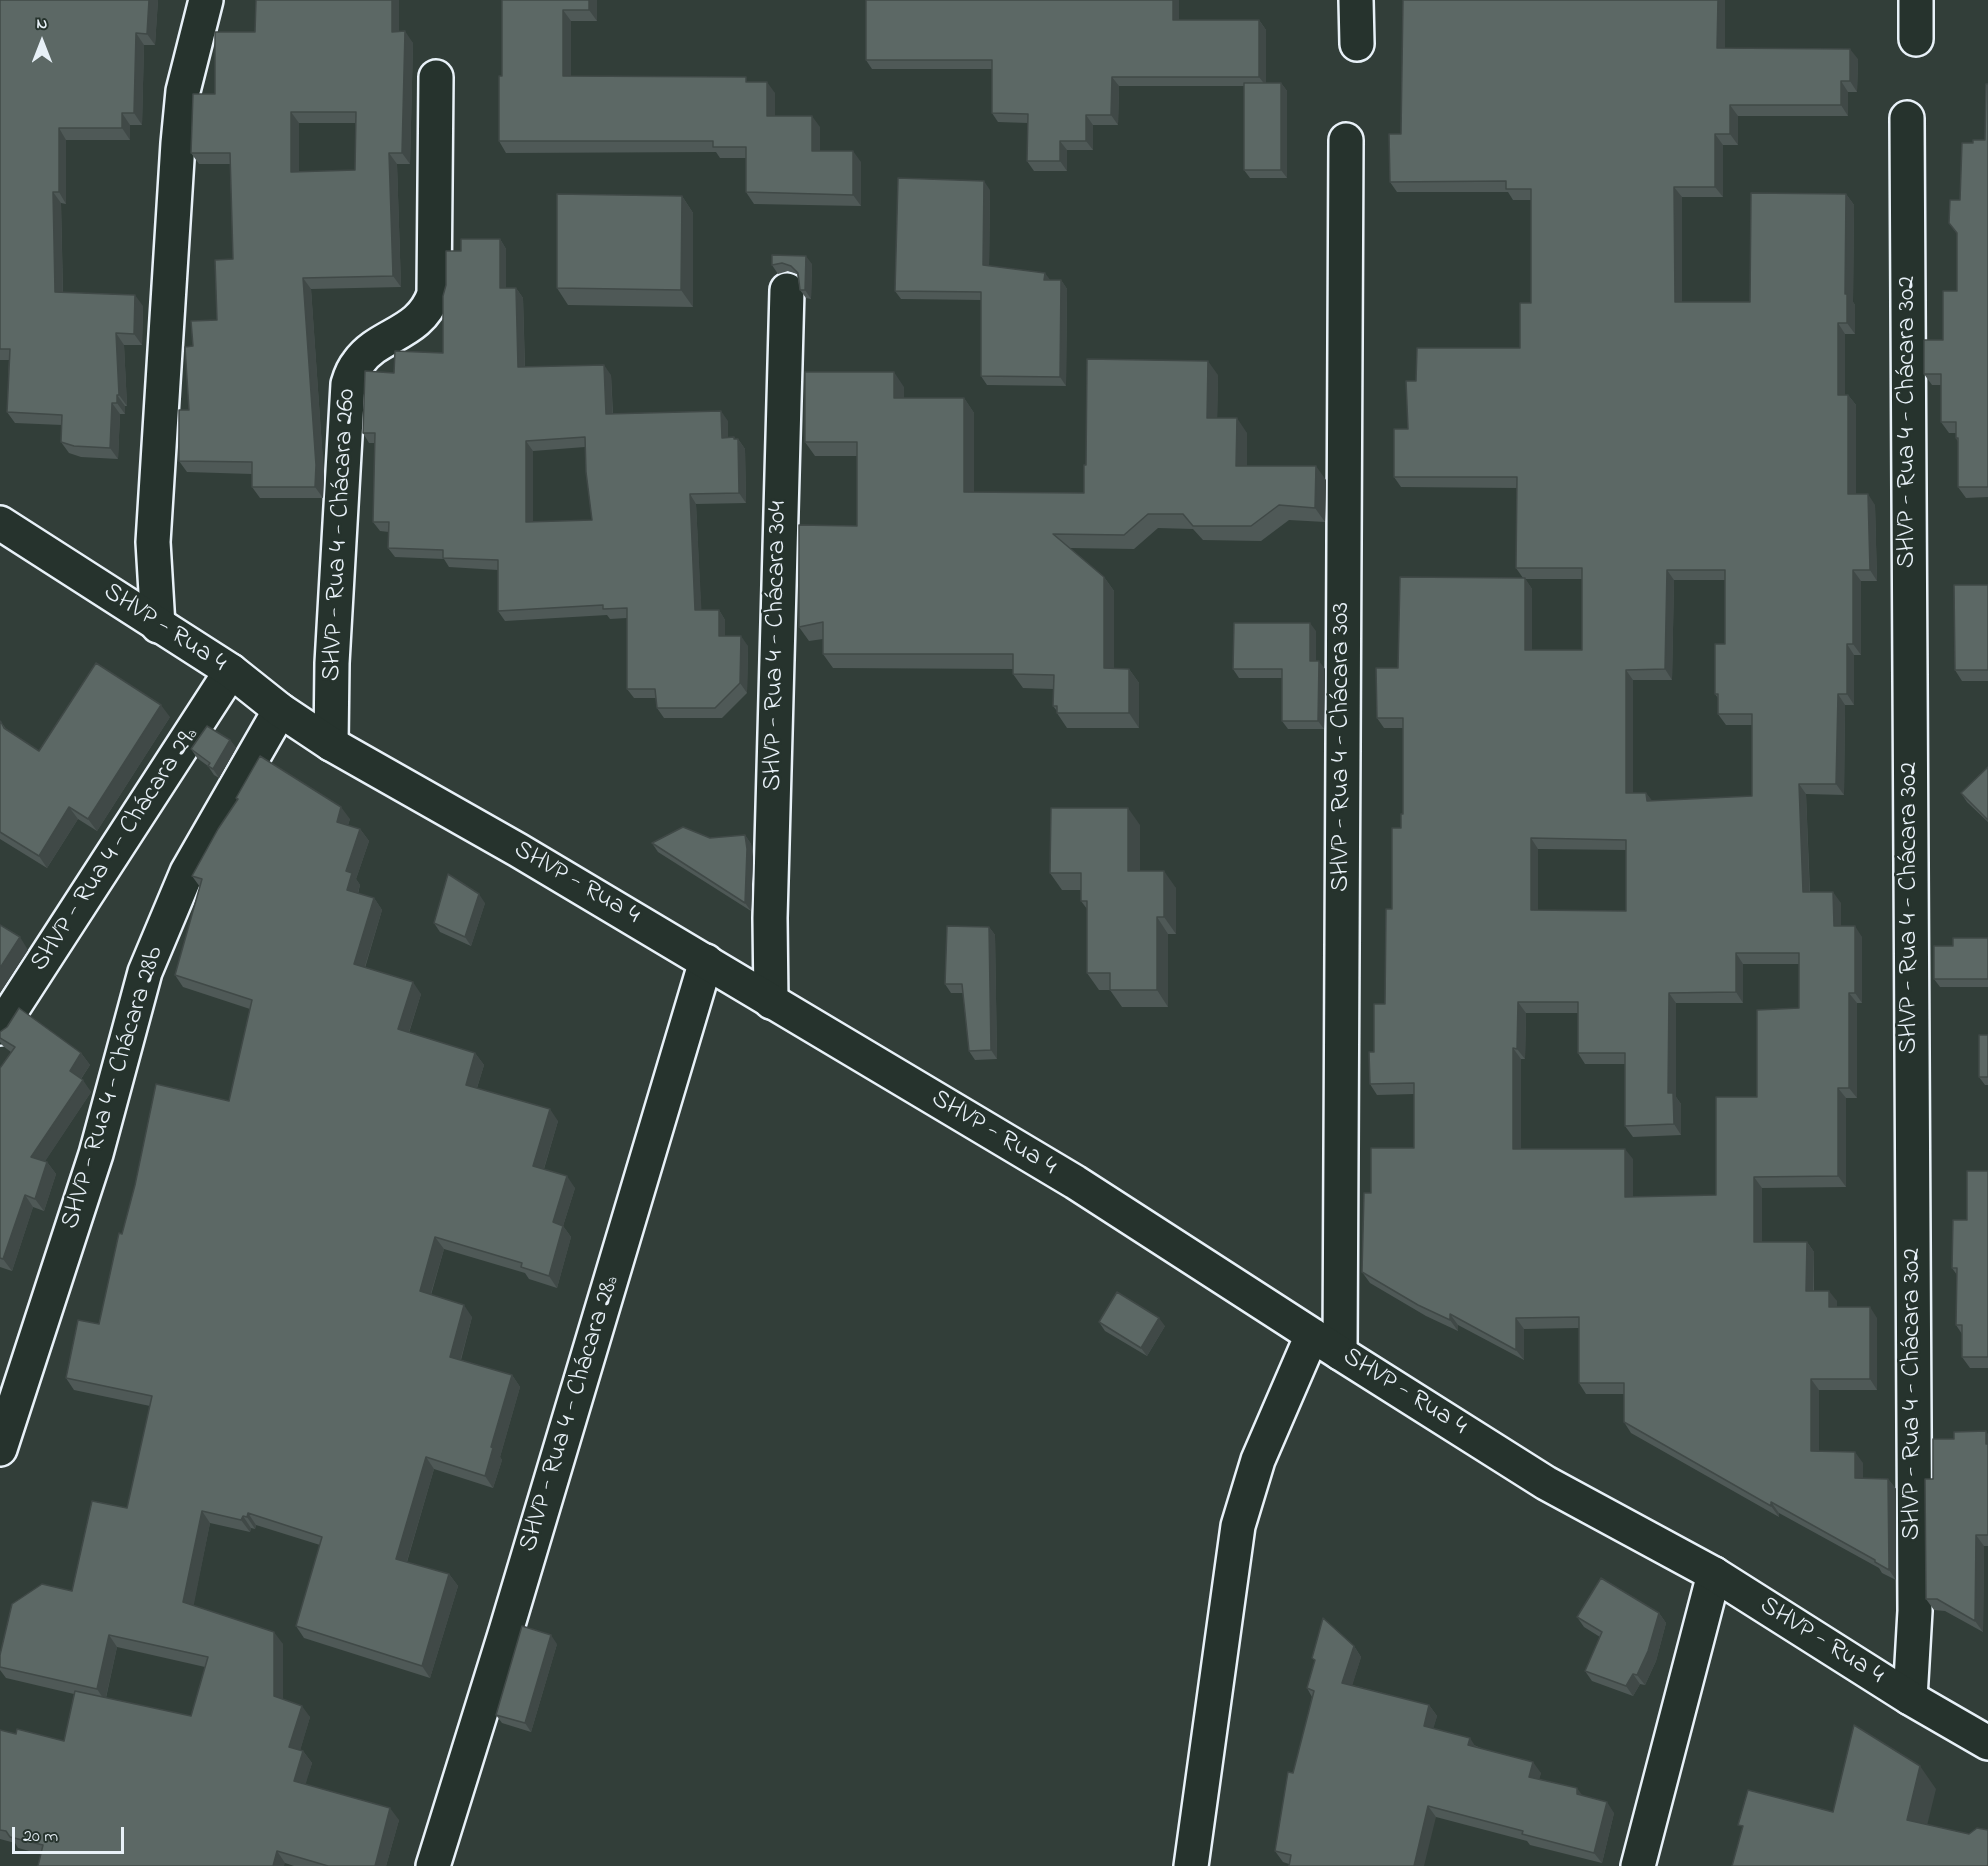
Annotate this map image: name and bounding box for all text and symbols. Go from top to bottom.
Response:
north arrow [12,12,72,72]
text: N [37,12,47,36]
street label: SHVP - Rua 4 - Chácara 302 [1893,276,1925,568]
street label: SHVP - Rua 4 - Chácara 260 [318,388,364,682]
street label: SHVP - Rua 4 - Chácara 304 [759,501,795,791]
street label: SHVP - Rua 4 [97,578,231,680]
street label: SHVP - Rua 4 - Chácara 303 [1327,602,1359,892]
street label: SHVP - Rua 4 - Chácara 29ª [25,722,207,978]
street label: SHVP - Rua 4 - Chácara 302 [1895,762,1927,1054]
street label: SHVP - Rua 4 [507,835,645,933]
street label: SHVP - Rua 4 - Chácara 28b [56,943,172,1233]
street label: SHVP - Rua 4 [925,1084,1061,1184]
street label: SHVP - Rua 4 - Chácara 302 [1898,1248,1930,1540]
street label: SHVP - Rua 4 - Chácara 28ª [514,1272,628,1556]
street label: SHVP - Rua 4 [1336,1342,1472,1444]
street label: SHVP - Rua 4 [1753,1591,1889,1693]
scale bar [15,1815,128,1853]
text: 20 m [23,1824,58,1850]

